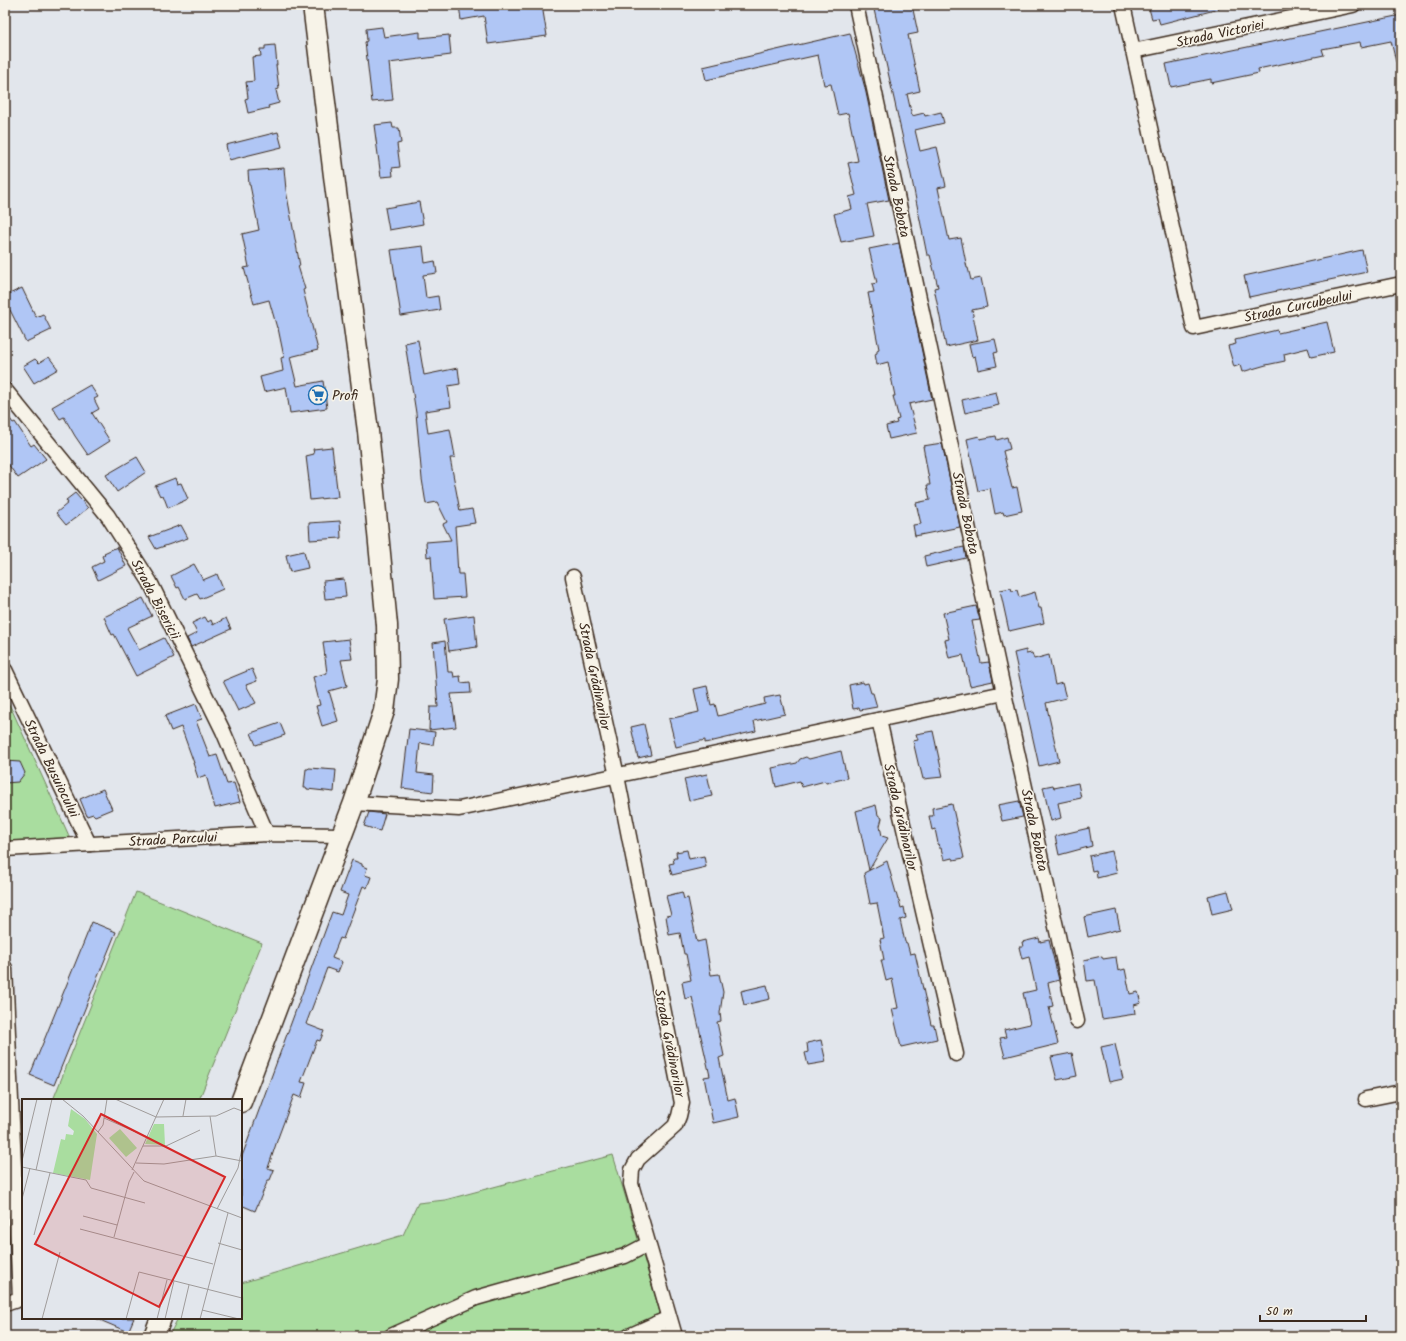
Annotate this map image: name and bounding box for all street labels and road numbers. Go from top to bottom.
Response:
street label: Strada Victoriei [1174,14,1267,54]
street label: Strada Bobota [877,153,916,240]
street label: Strada Curcubeului [1242,285,1355,329]
street label: Strada Bobota [946,470,985,557]
street label: Strada Bisericii [125,555,186,644]
street label: Strada Grădinarilor [572,620,616,733]
street label: Strada Busuiocului [18,715,85,822]
street label: Strada Grădinarilor [877,761,923,874]
street label: Strada Bobota [1015,787,1054,874]
street label: Strada Parcului [128,827,218,853]
street label: Strada Grădinarilor [648,987,691,1100]

